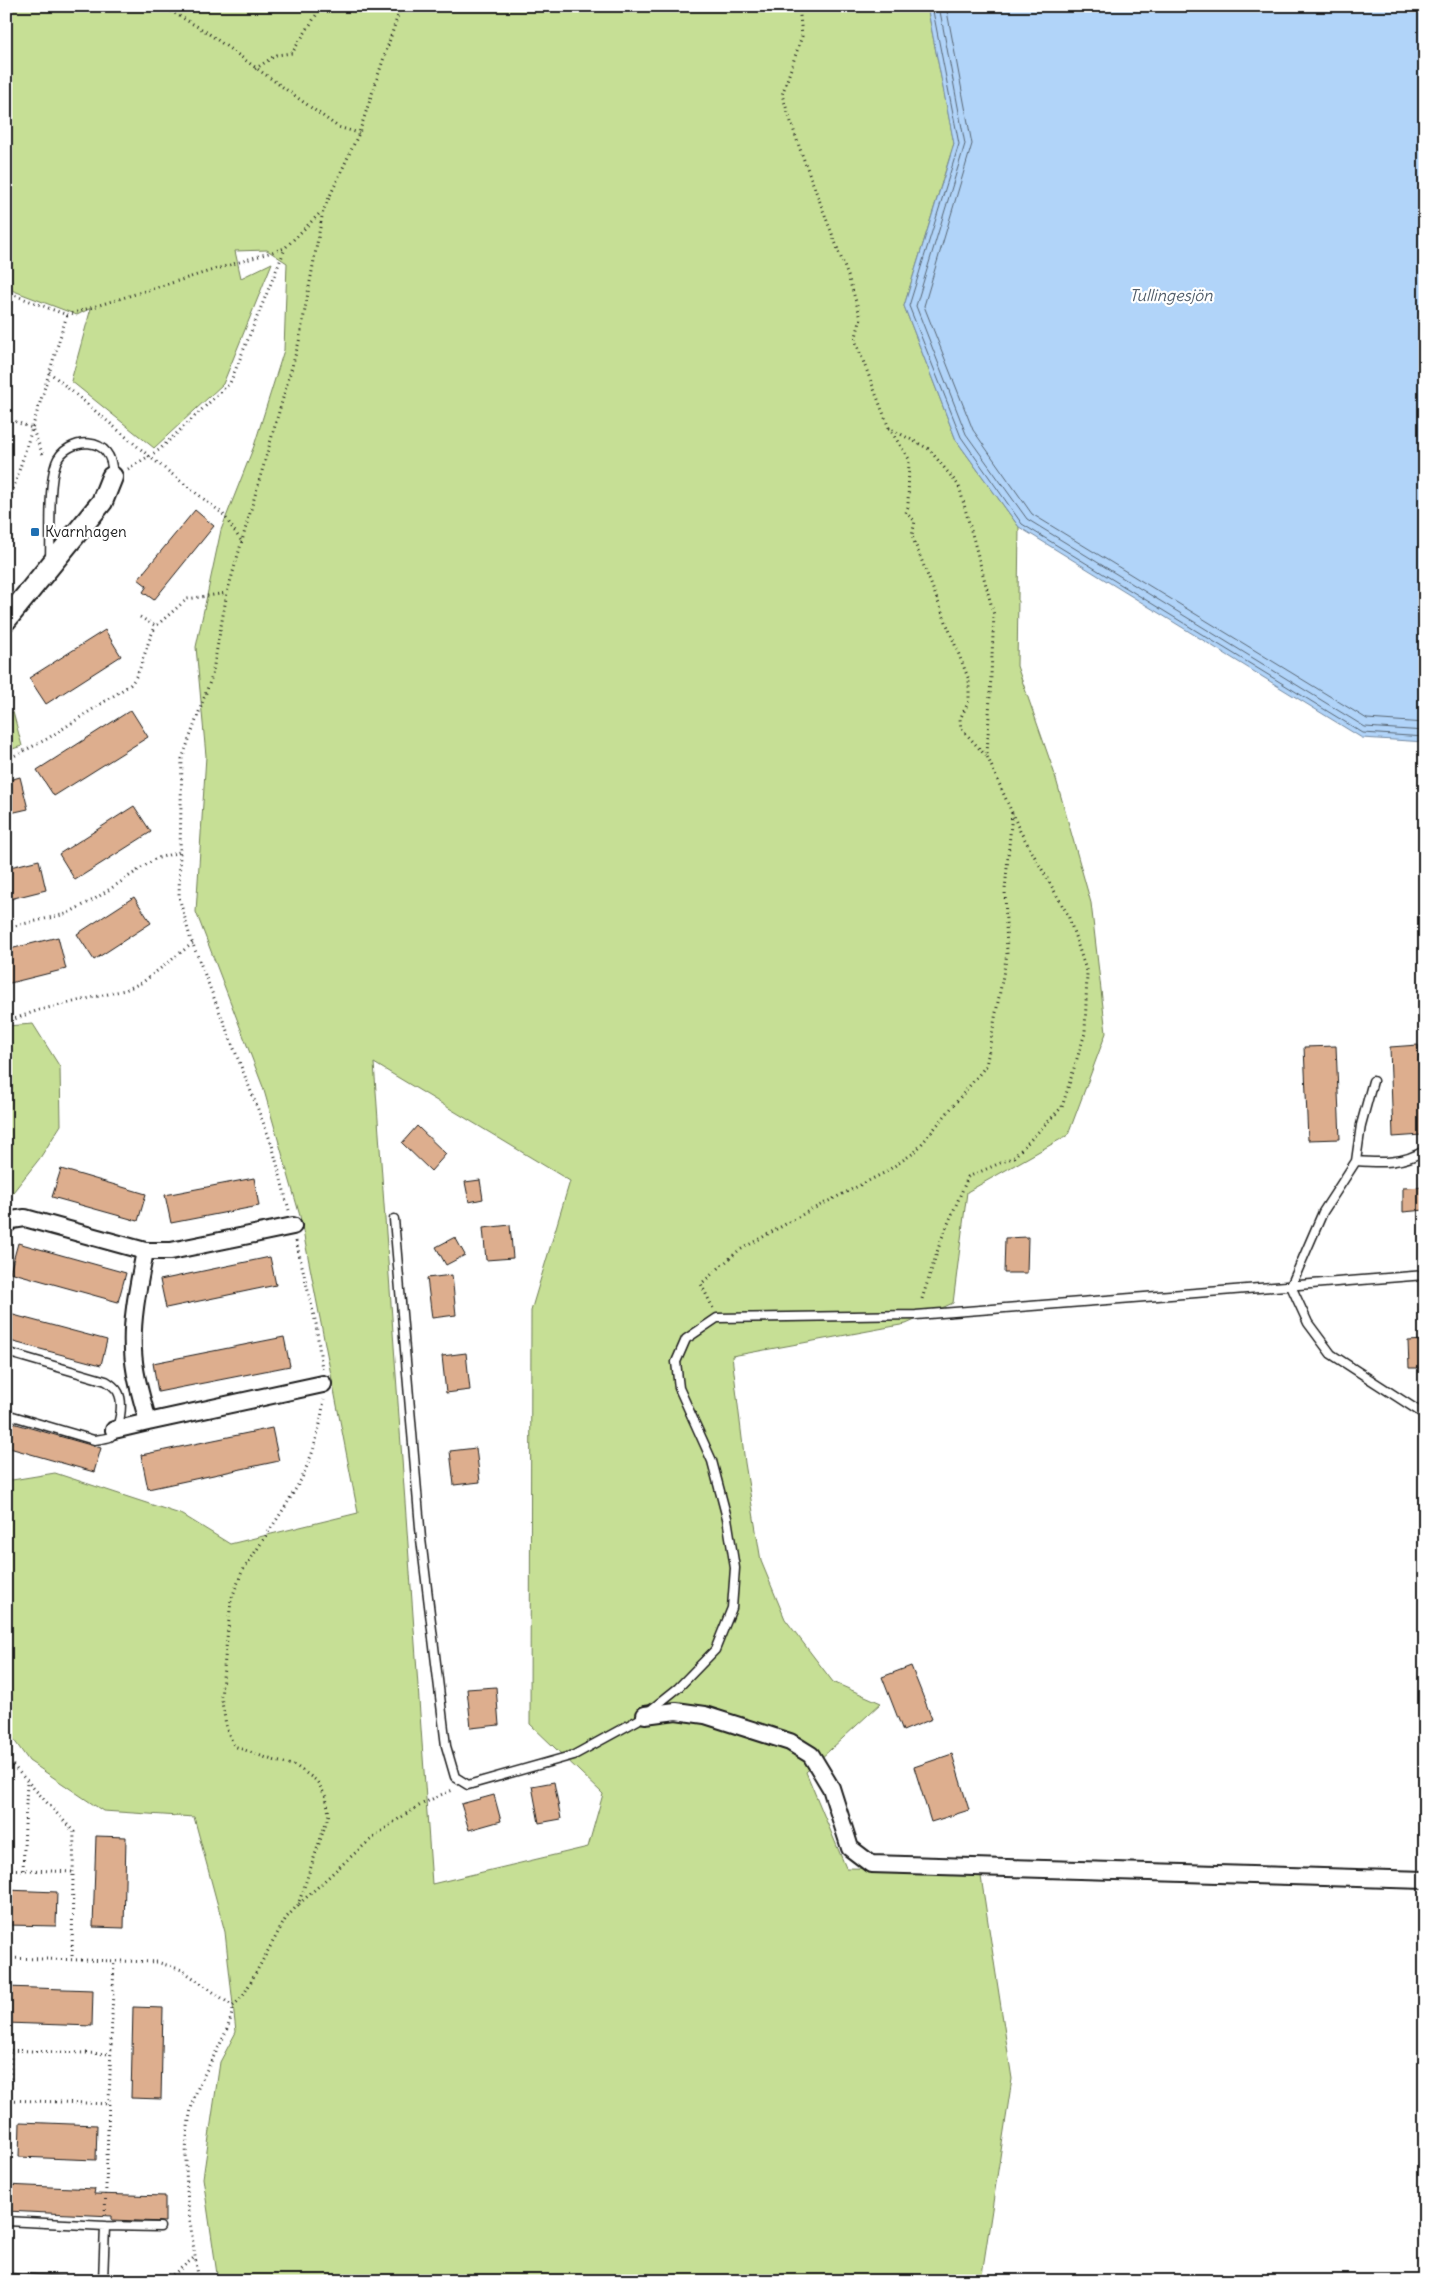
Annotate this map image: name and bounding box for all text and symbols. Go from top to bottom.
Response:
water label: Tullingesjön [1129,285,1213,305]
place label: Kvarnhagen [45,522,127,541]
marker: Kvarnhagen [29,526,41,538]

